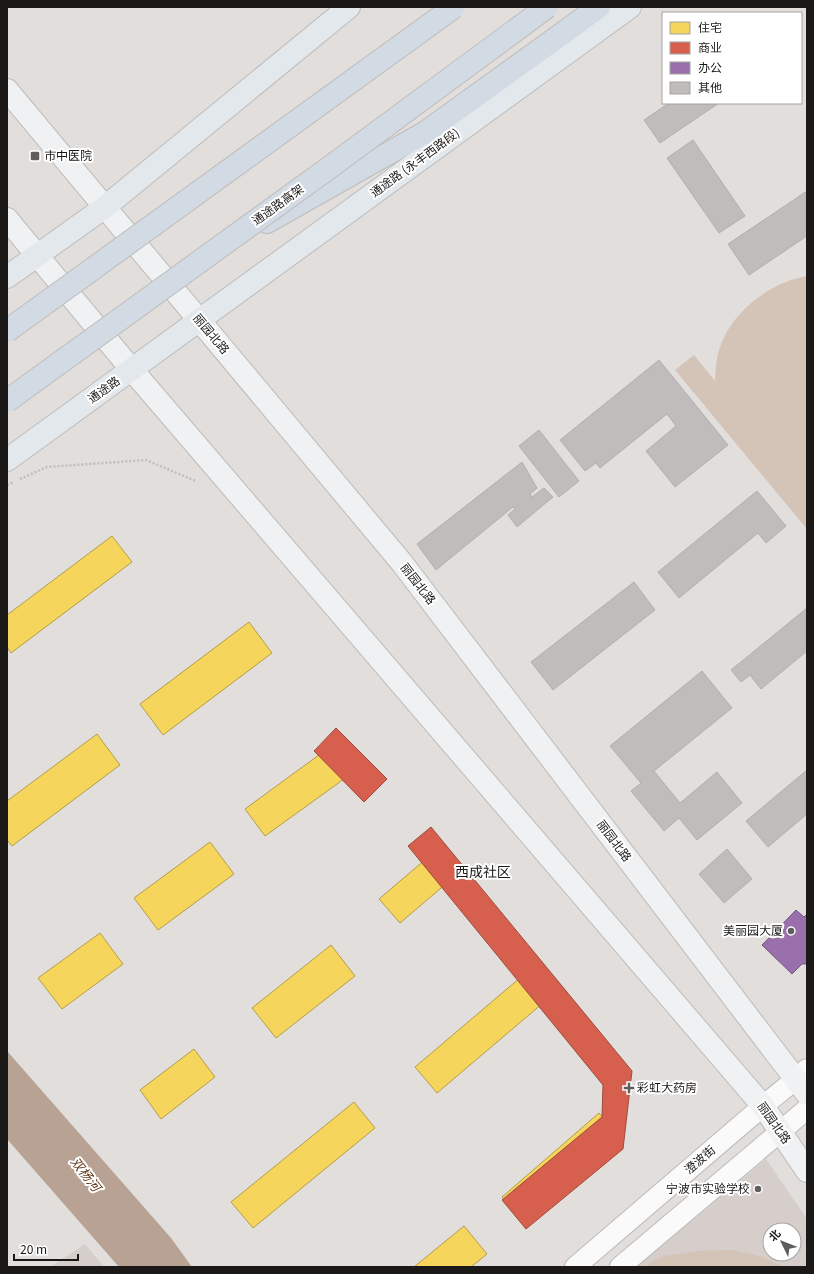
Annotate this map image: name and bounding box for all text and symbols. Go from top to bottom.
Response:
legend [662,12,802,104]
text: 住宅 [698,18,722,35]
text: 商业 [698,38,722,55]
text: 办公 [698,58,722,75]
text: 其他 [698,78,722,95]
street label: 通途路 (永丰西路段) [366,124,462,200]
place label: 市中医院 [44,146,92,163]
marker: 市中医院 [29,150,41,162]
street label: 通途路高架 [248,179,306,228]
street label: 丽园北路 [190,309,234,357]
street label: 通途路 [84,371,123,406]
street label: 丽园北路 [398,559,441,607]
street label: 丽园北路 [594,816,636,864]
district label: 西成社区 [455,861,511,881]
place label: 美丽园大厦 [723,921,783,938]
marker: 美丽园大厦 [786,926,796,936]
place label: 彩虹大药房 [637,1078,697,1095]
marker: 彩虹大药房 [624,1083,634,1093]
street label: 丽园北路 [754,1098,796,1147]
street label: 澄波街 [680,1141,718,1177]
water label: 双杨河 [67,1152,108,1197]
place label: 宁波市实验学校 [666,1179,750,1196]
marker: 宁波市实验学校 [753,1184,763,1194]
north arrow [762,1222,802,1262]
text: 北 [764,1225,784,1244]
scale bar [14,1236,78,1262]
text: 20 m [20,1240,47,1257]

